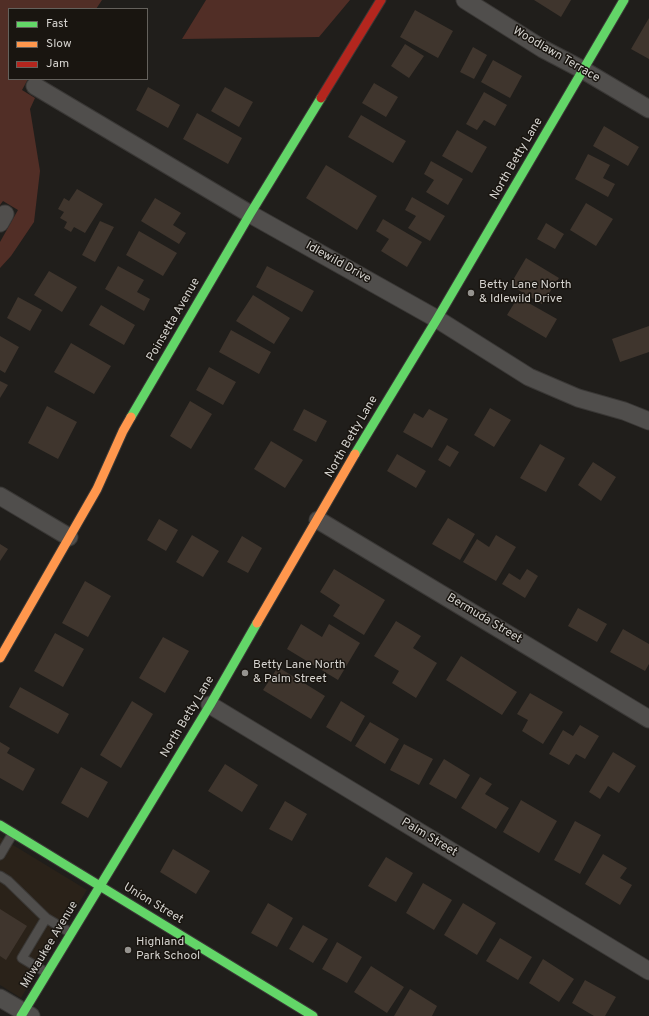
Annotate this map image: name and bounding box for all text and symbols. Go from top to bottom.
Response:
legend [8,8,148,80]
text: Fast [46,16,68,32]
street label: Woodlawn Terrace [510,24,602,86]
text: Slow [46,36,72,52]
text: Jam [46,56,69,72]
street label: North Betty Lane [488,115,546,203]
street label: Idlewild Drive [303,239,373,287]
street label: Poinsetta Avenue [144,276,204,364]
place label: Betty Lane North & Idlewild Drive [479,279,572,307]
marker: Betty Lane North & Idlewild Drive [466,288,476,298]
street label: North Betty Lane [323,393,381,481]
street label: Bermuda Street [444,591,524,647]
place label: Betty Lane North & Palm Street [253,659,346,687]
marker: Betty Lane North & Palm Street [240,668,250,678]
street label: North Betty Lane [158,674,218,760]
street label: Palm Street [398,816,460,860]
street label: Union Street [120,880,186,928]
street label: Milwaukee Avenue [18,899,82,991]
place label: Highland Park School [136,936,200,964]
marker: Highland Park School [123,945,133,955]

